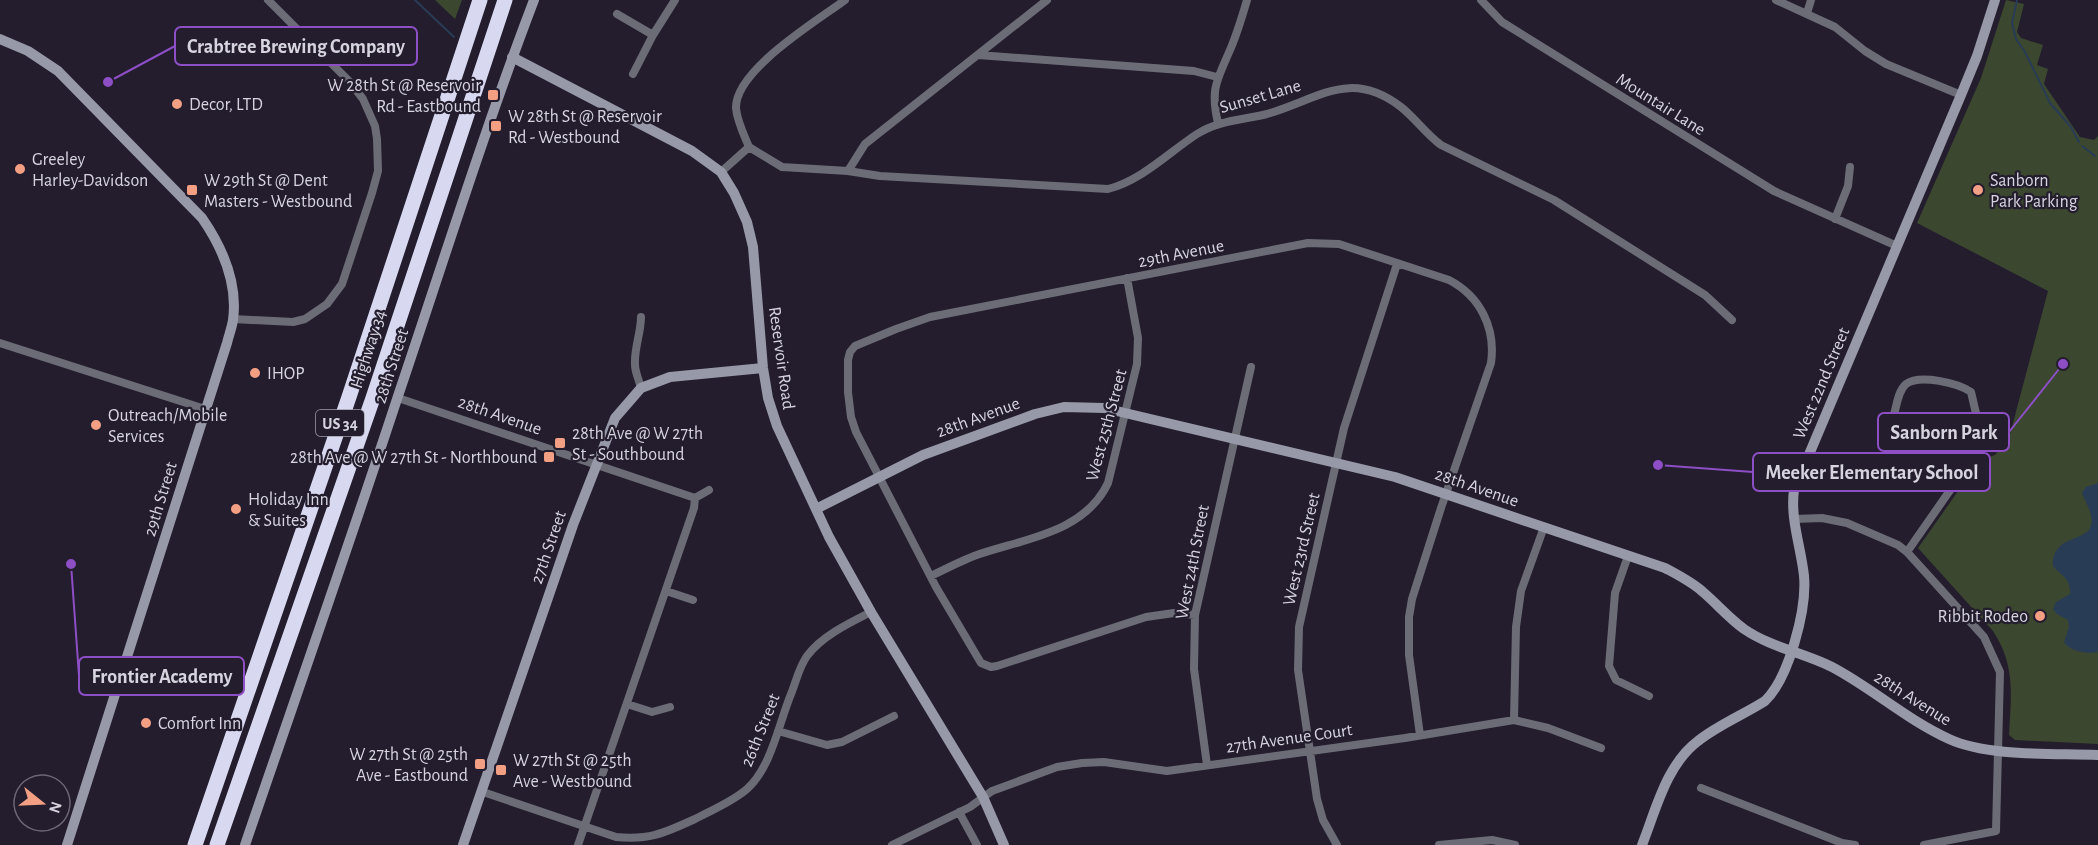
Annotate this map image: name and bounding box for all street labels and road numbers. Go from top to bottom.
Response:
street label: Mountair Lane [1613,70,1708,139]
street label: Sunset Lane [1218,77,1303,117]
street label: 29th Avenue [1137,237,1226,271]
street label: Reservoir Road [765,306,797,411]
street label: Highway 34 [348,308,390,391]
street label: West 22nd Street [1790,325,1854,442]
street label: 28th Street [371,327,413,406]
street label: West 25th Street [1083,367,1131,483]
street label: 28th Avenue [455,393,544,439]
street label: 28th Avenue [934,395,1022,441]
road number: US 34 [316,410,364,436]
street label: 29th Street [141,460,181,539]
street label: 28th Avenue [1432,465,1521,511]
street label: West 23rd Street [1280,491,1324,607]
street label: West 24th Street [1173,503,1213,621]
street label: 27th Street [528,508,570,586]
street label: 28th Avenue [1871,668,1954,730]
street label: 26th Street [738,691,784,769]
street label: 27th Avenue Court [1225,721,1354,757]

